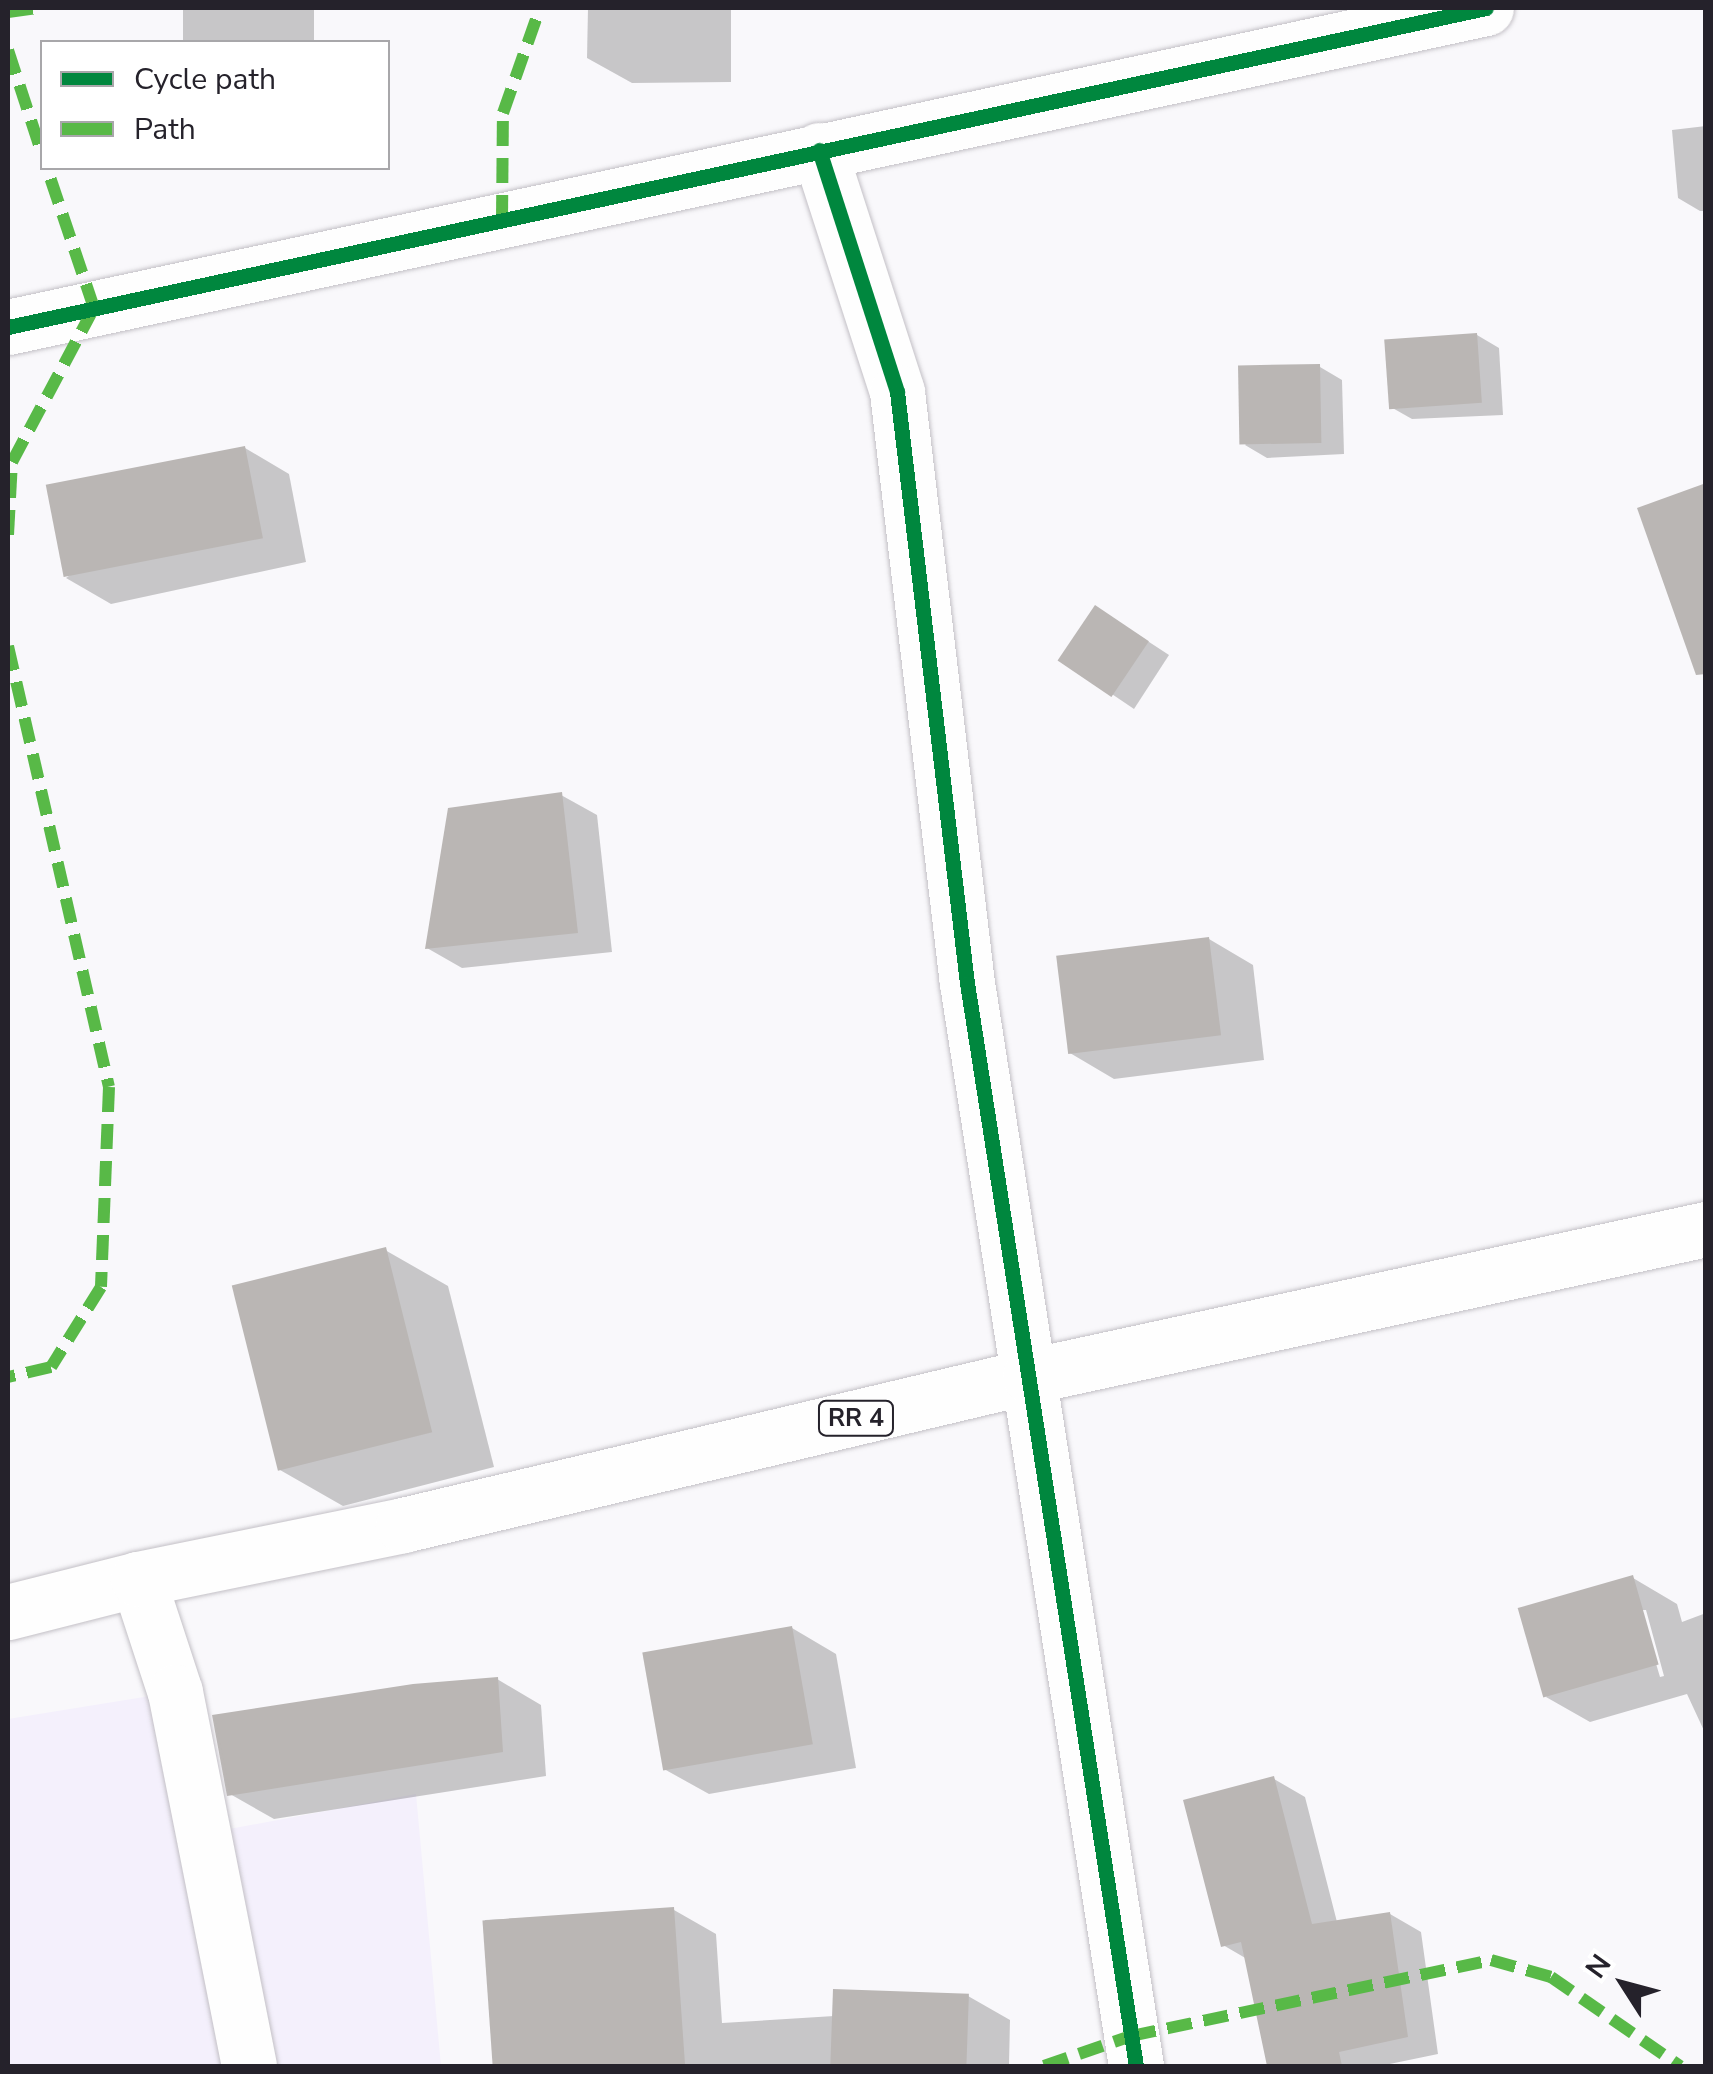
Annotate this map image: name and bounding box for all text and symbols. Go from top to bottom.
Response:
legend [40,40,390,170]
text: Cycle path [134,59,276,100]
text: Path [134,109,196,150]
road number: RR 4 [816,1398,896,1438]
north arrow [1573,1934,1673,2034]
text: N [1577,1947,1620,1986]

